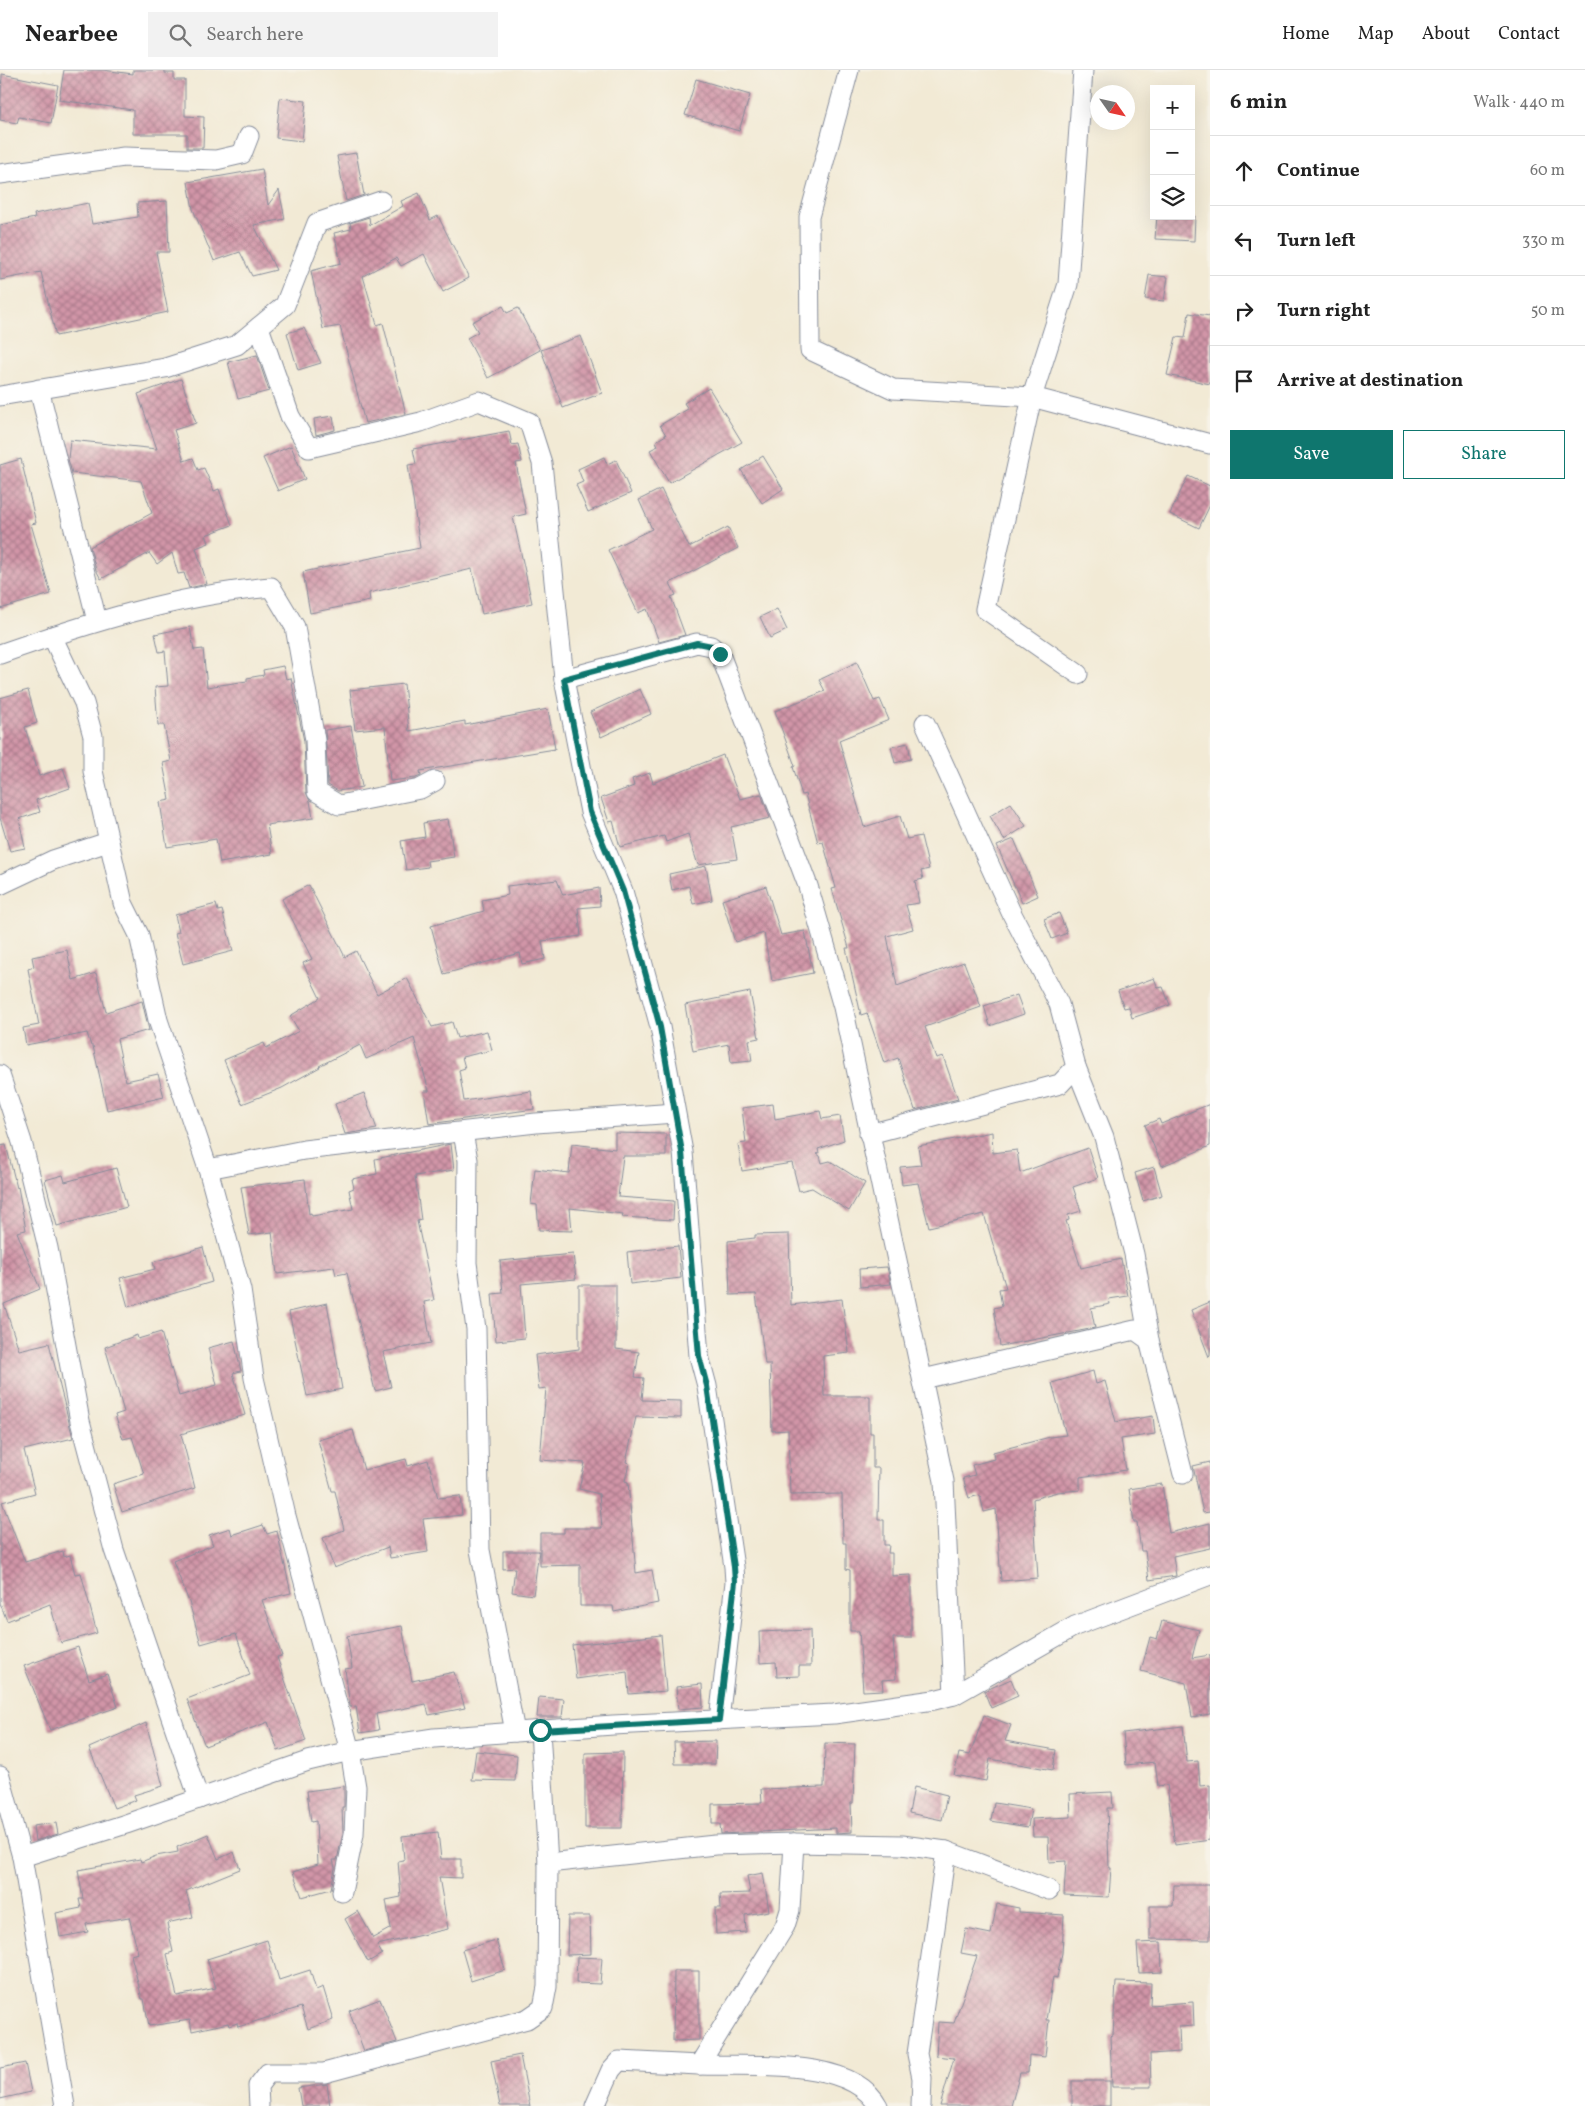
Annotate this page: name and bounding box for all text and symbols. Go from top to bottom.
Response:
search box [148,12,498,57]
text: Nearbee [25,18,118,52]
icon: search [166,21,194,49]
text: Search here [206,22,303,48]
text: Home [1282,22,1330,47]
text: Map [1358,22,1394,47]
text: About [1422,22,1470,47]
text: Contact [1498,22,1560,47]
north arrow [1090,85,1135,130]
map controls [1150,85,1195,220]
button: + [1150,85,1195,130]
text: 6 min [1230,88,1287,117]
text: Walk · 440 m [1473,92,1565,114]
button: − [1150,130,1195,175]
icon: ahead [1230,157,1258,185]
text: Continue [1277,158,1360,184]
text: 60 m [1530,160,1565,182]
button: layers [1150,175,1195,220]
icon: left [1230,227,1258,255]
text: Turn left [1277,228,1356,254]
text: 330 m [1522,230,1565,252]
icon: right [1230,297,1258,325]
text: Turn right [1277,298,1370,324]
text: 50 m [1531,300,1565,322]
icon: arrive [1230,367,1258,395]
text: Arrive at destination [1277,368,1463,394]
button: Save [1230,430,1393,479]
button: Share [1403,430,1565,479]
route end [709,643,732,666]
route start [529,1719,552,1742]

